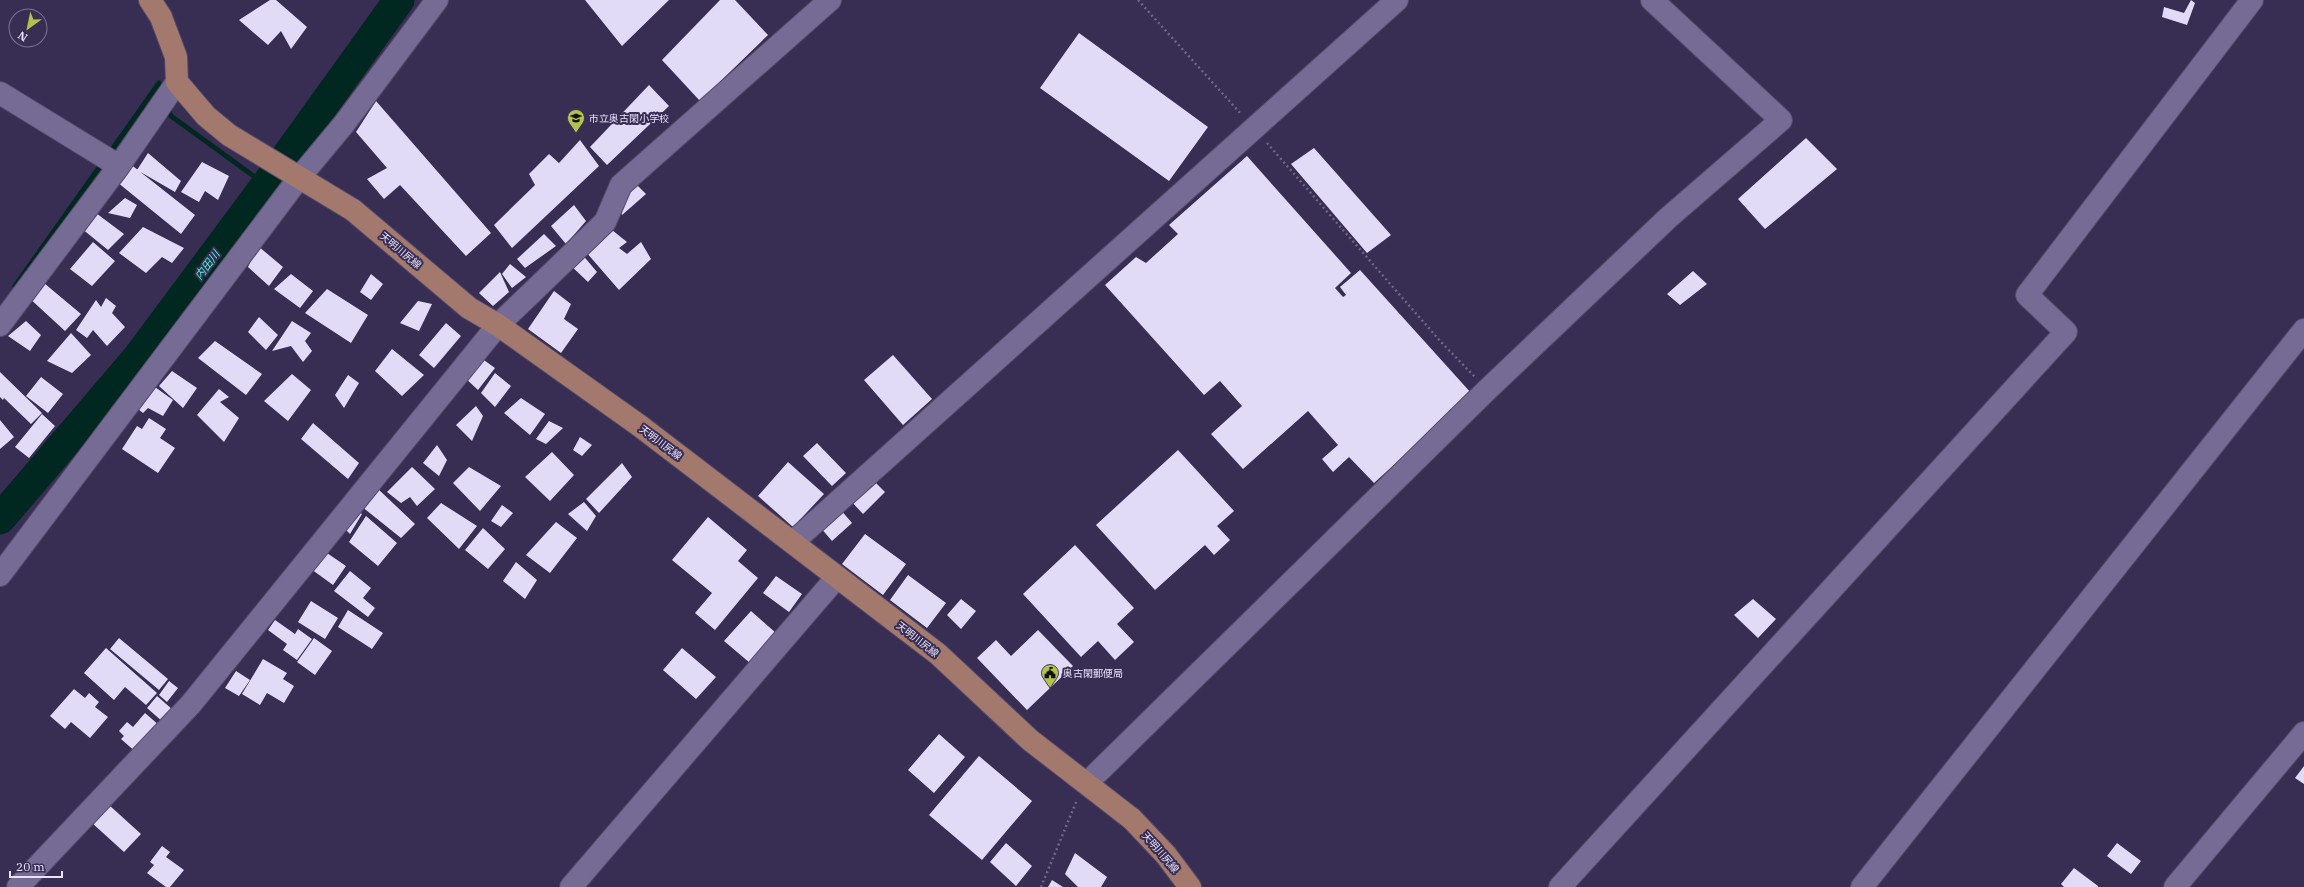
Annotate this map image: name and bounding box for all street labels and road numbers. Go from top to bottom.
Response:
street label: 天明川尻線 [377,229,424,271]
street label: 天明川尻線 [637,422,685,463]
street label: 天明川尻線 [894,619,941,660]
street label: 天明川尻線 [1139,829,1182,875]

